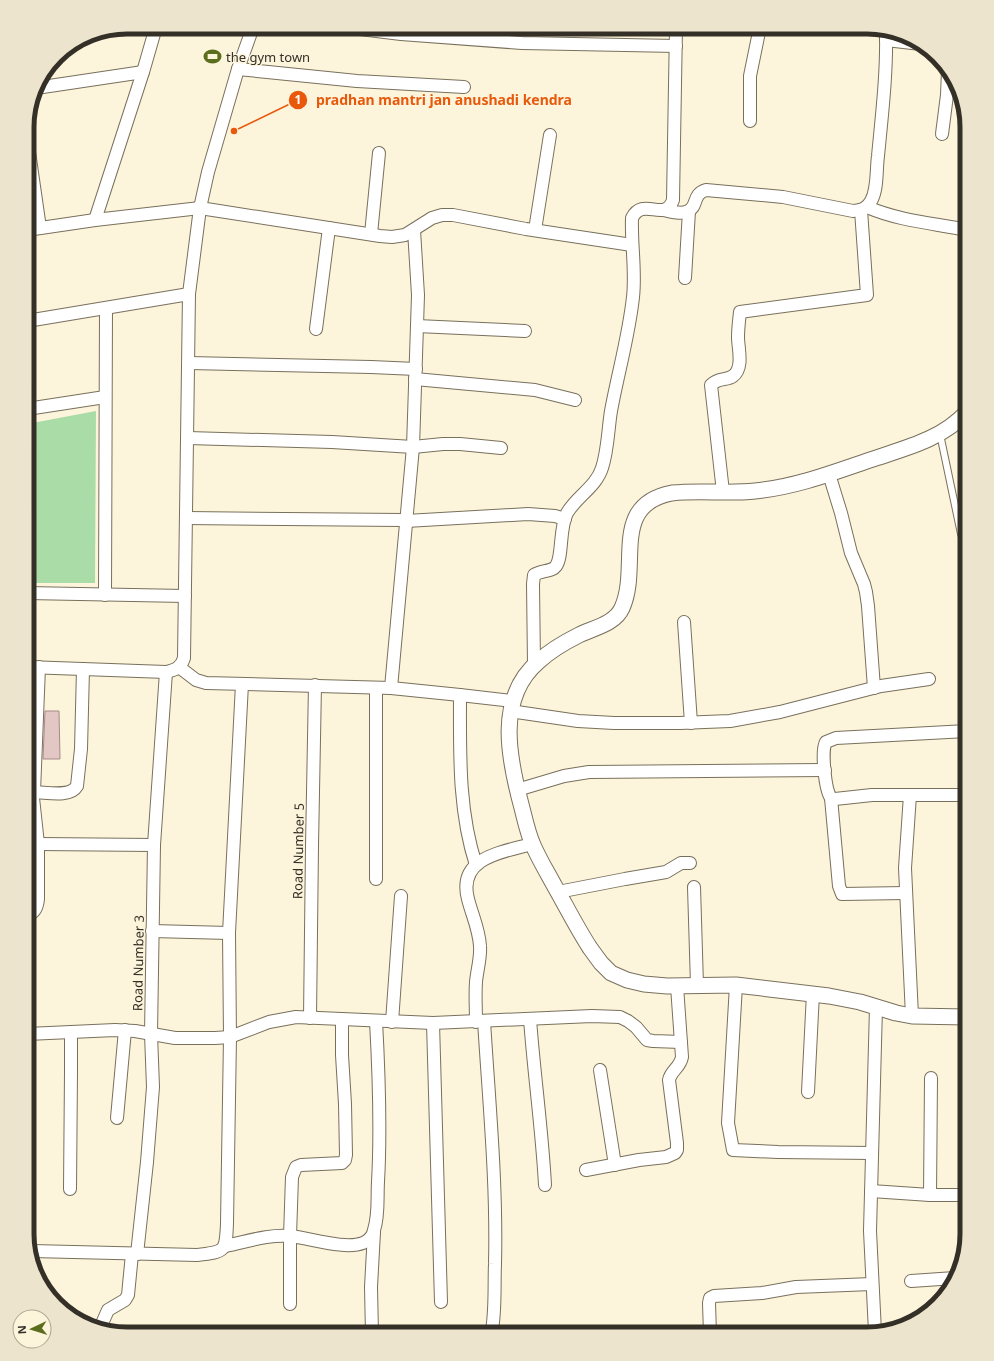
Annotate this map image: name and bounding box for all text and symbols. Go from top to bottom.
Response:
sports icon: the gym town [203,47,223,67]
place label: the gym town [226,48,310,66]
callout: pradhan mantri jan anushadi kendra [288,87,580,113]
text: pradhan mantri jan anushadi kendra [316,90,572,109]
text: 1 [295,91,301,108]
street label: Road Number 5 [288,803,308,899]
street label: Road Number 3 [128,915,148,1011]
north arrow [12,1309,52,1349]
text: N [14,1325,29,1335]

